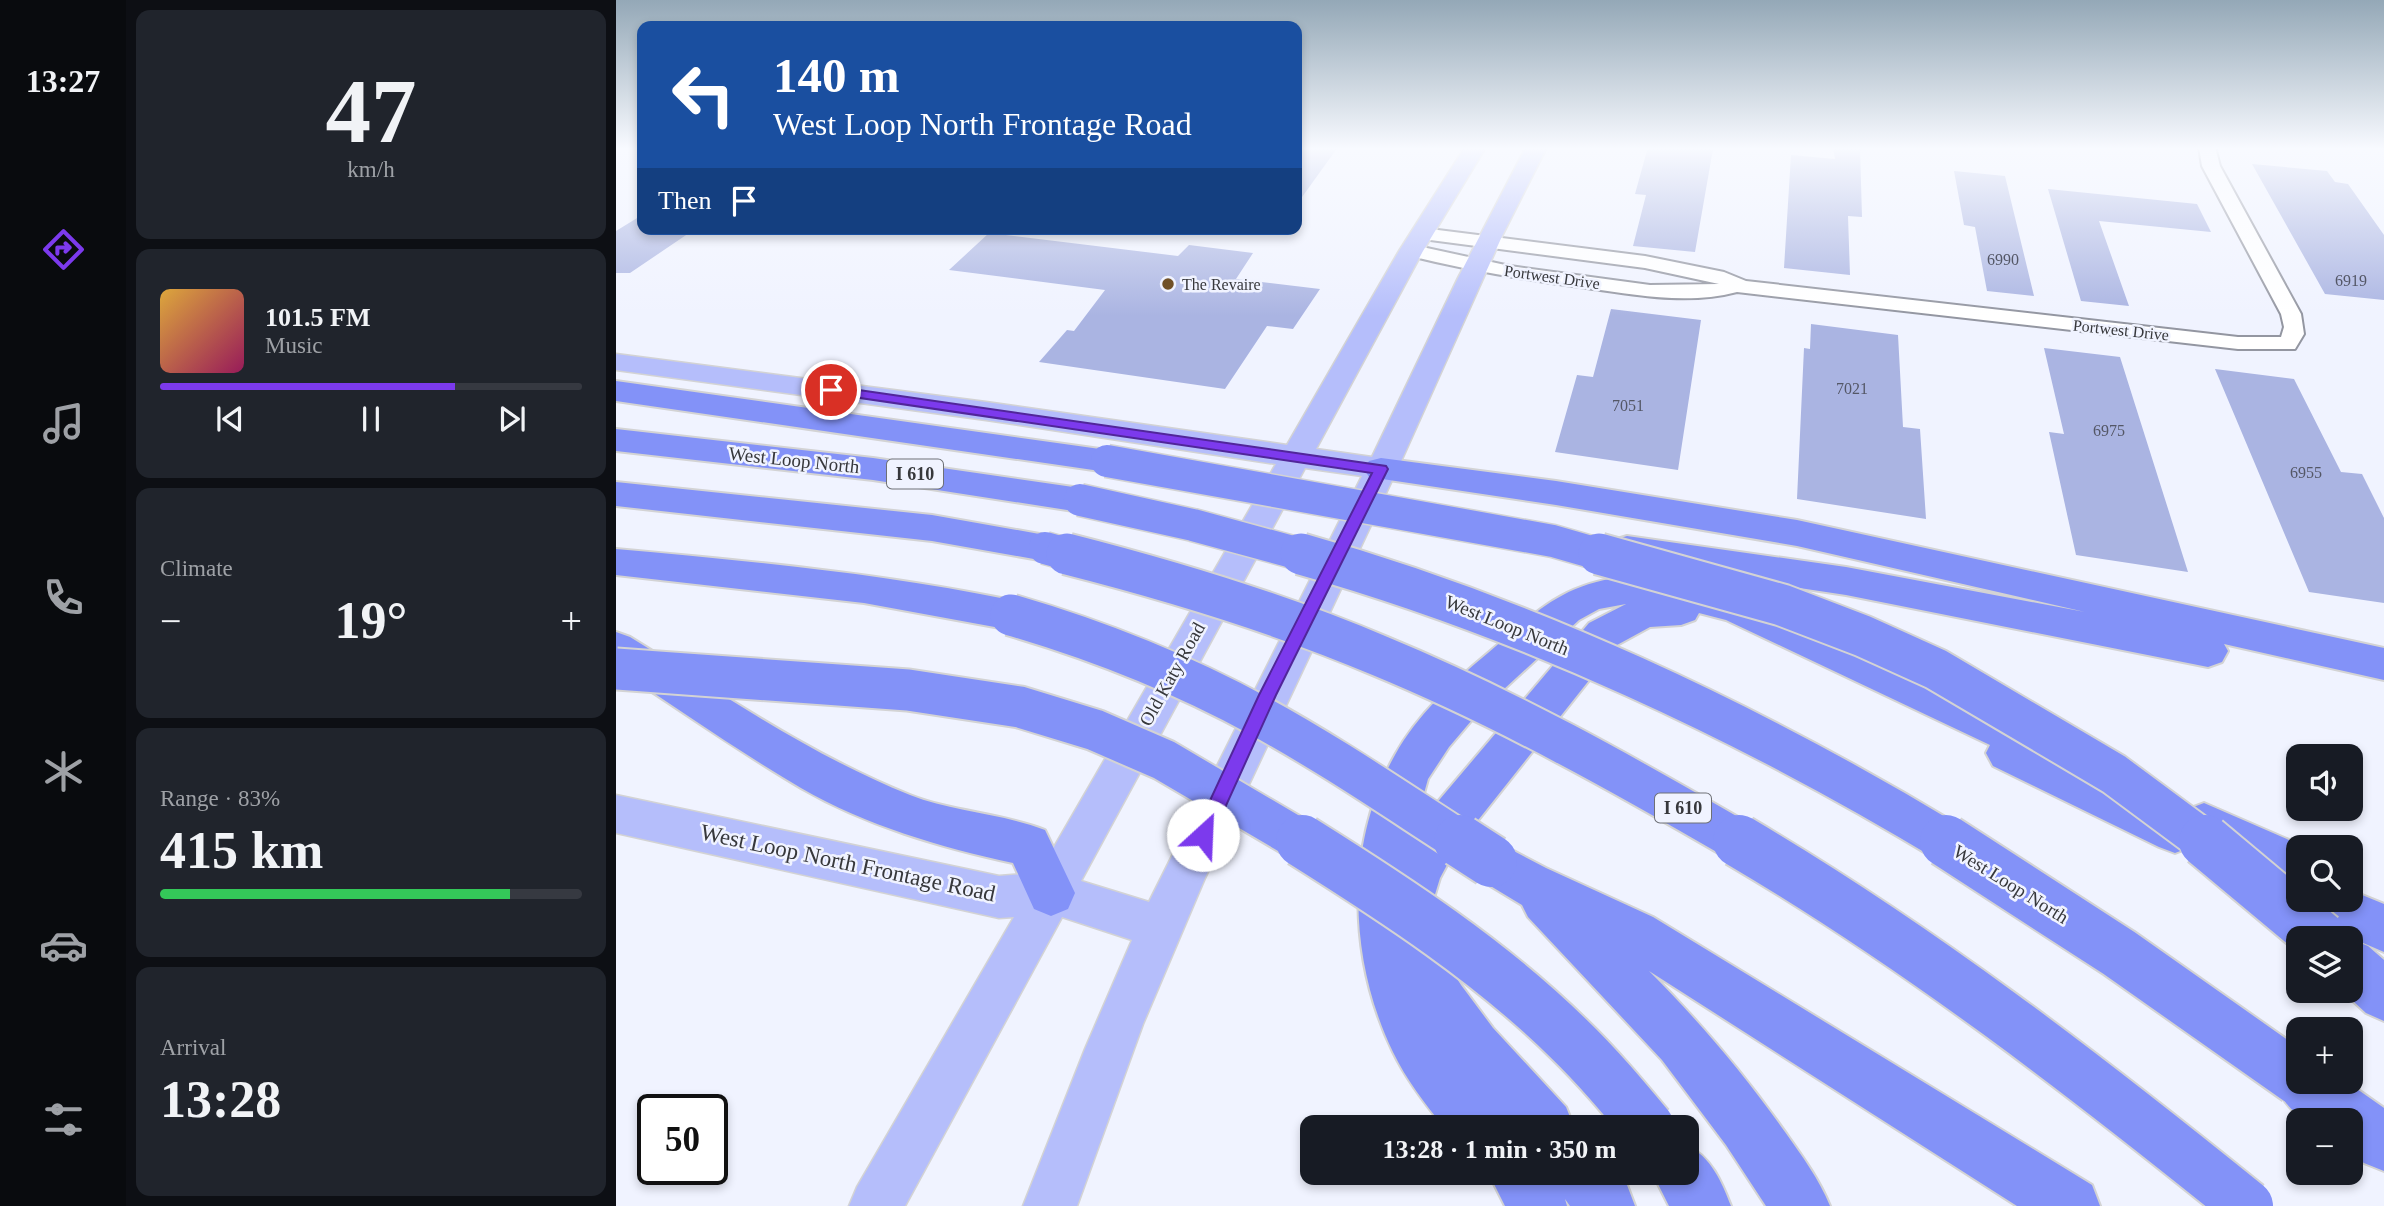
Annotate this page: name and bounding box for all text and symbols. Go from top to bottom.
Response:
text: 140 m [773,48,900,103]
icon: left [658,49,749,140]
text: 47 [326,61,417,162]
text: 13:27 [26,63,100,99]
text: West Loop North Frontage Road [773,106,1192,142]
text: km/h [347,157,395,182]
icon: arrive [725,182,763,220]
text: Then [658,186,711,215]
icon: directions [39,225,88,274]
house number: 6990 [1987,251,2019,268]
street label: Portwest Drive [1503,262,1601,292]
house number: 6919 [2335,272,2367,289]
marker: The Revaire [1160,276,1176,292]
place label: The Revaire [1182,276,1261,293]
text: 101.5 FM [265,303,370,332]
street label: Portwest Drive [2072,317,2170,343]
text: Music [265,333,323,358]
pin [801,360,861,420]
icon: arrive [812,371,850,409]
house number: 7021 [1836,380,1868,397]
house number: 7051 [1612,397,1644,414]
icon: music [39,399,88,448]
icon: previous [211,400,249,438]
icon: pause [352,400,390,438]
icon: next [493,400,531,438]
house number: 6975 [2093,422,2125,439]
street label: West Loop North [728,443,861,477]
road number: I 610 [887,460,943,488]
house number: 6955 [2290,464,2322,481]
text: Climate [160,556,233,581]
icon: phone [39,573,88,622]
street label: West Loop North [1442,591,1572,660]
text: 19° [335,592,407,649]
text: − [160,600,181,642]
text: + [561,600,582,642]
street label: Old Katy Road [1135,618,1209,729]
map controls [2286,744,2363,1185]
button: sound [2286,744,2363,821]
icon: climate [39,747,88,796]
text: Range · 83% [160,786,280,811]
road number: I 610 [1655,794,1711,822]
position arrow [1166,798,1240,872]
street label: West Loop North Frontage Road [698,819,998,907]
text: 415 km [160,822,323,879]
button: search [2286,835,2363,912]
street label: West Loop North [1950,840,2073,928]
icon: car [39,921,88,970]
button: layers [2286,926,2363,1003]
button: + [2286,1017,2363,1094]
text: Arrival [160,1035,226,1060]
text: 13:28 [160,1071,281,1128]
speed limit sign: 50 [637,1094,728,1185]
icon: filters [39,1095,88,1144]
button: − [2286,1108,2363,1185]
text: 13:28 · 1 min · 350 m [1383,1135,1617,1164]

